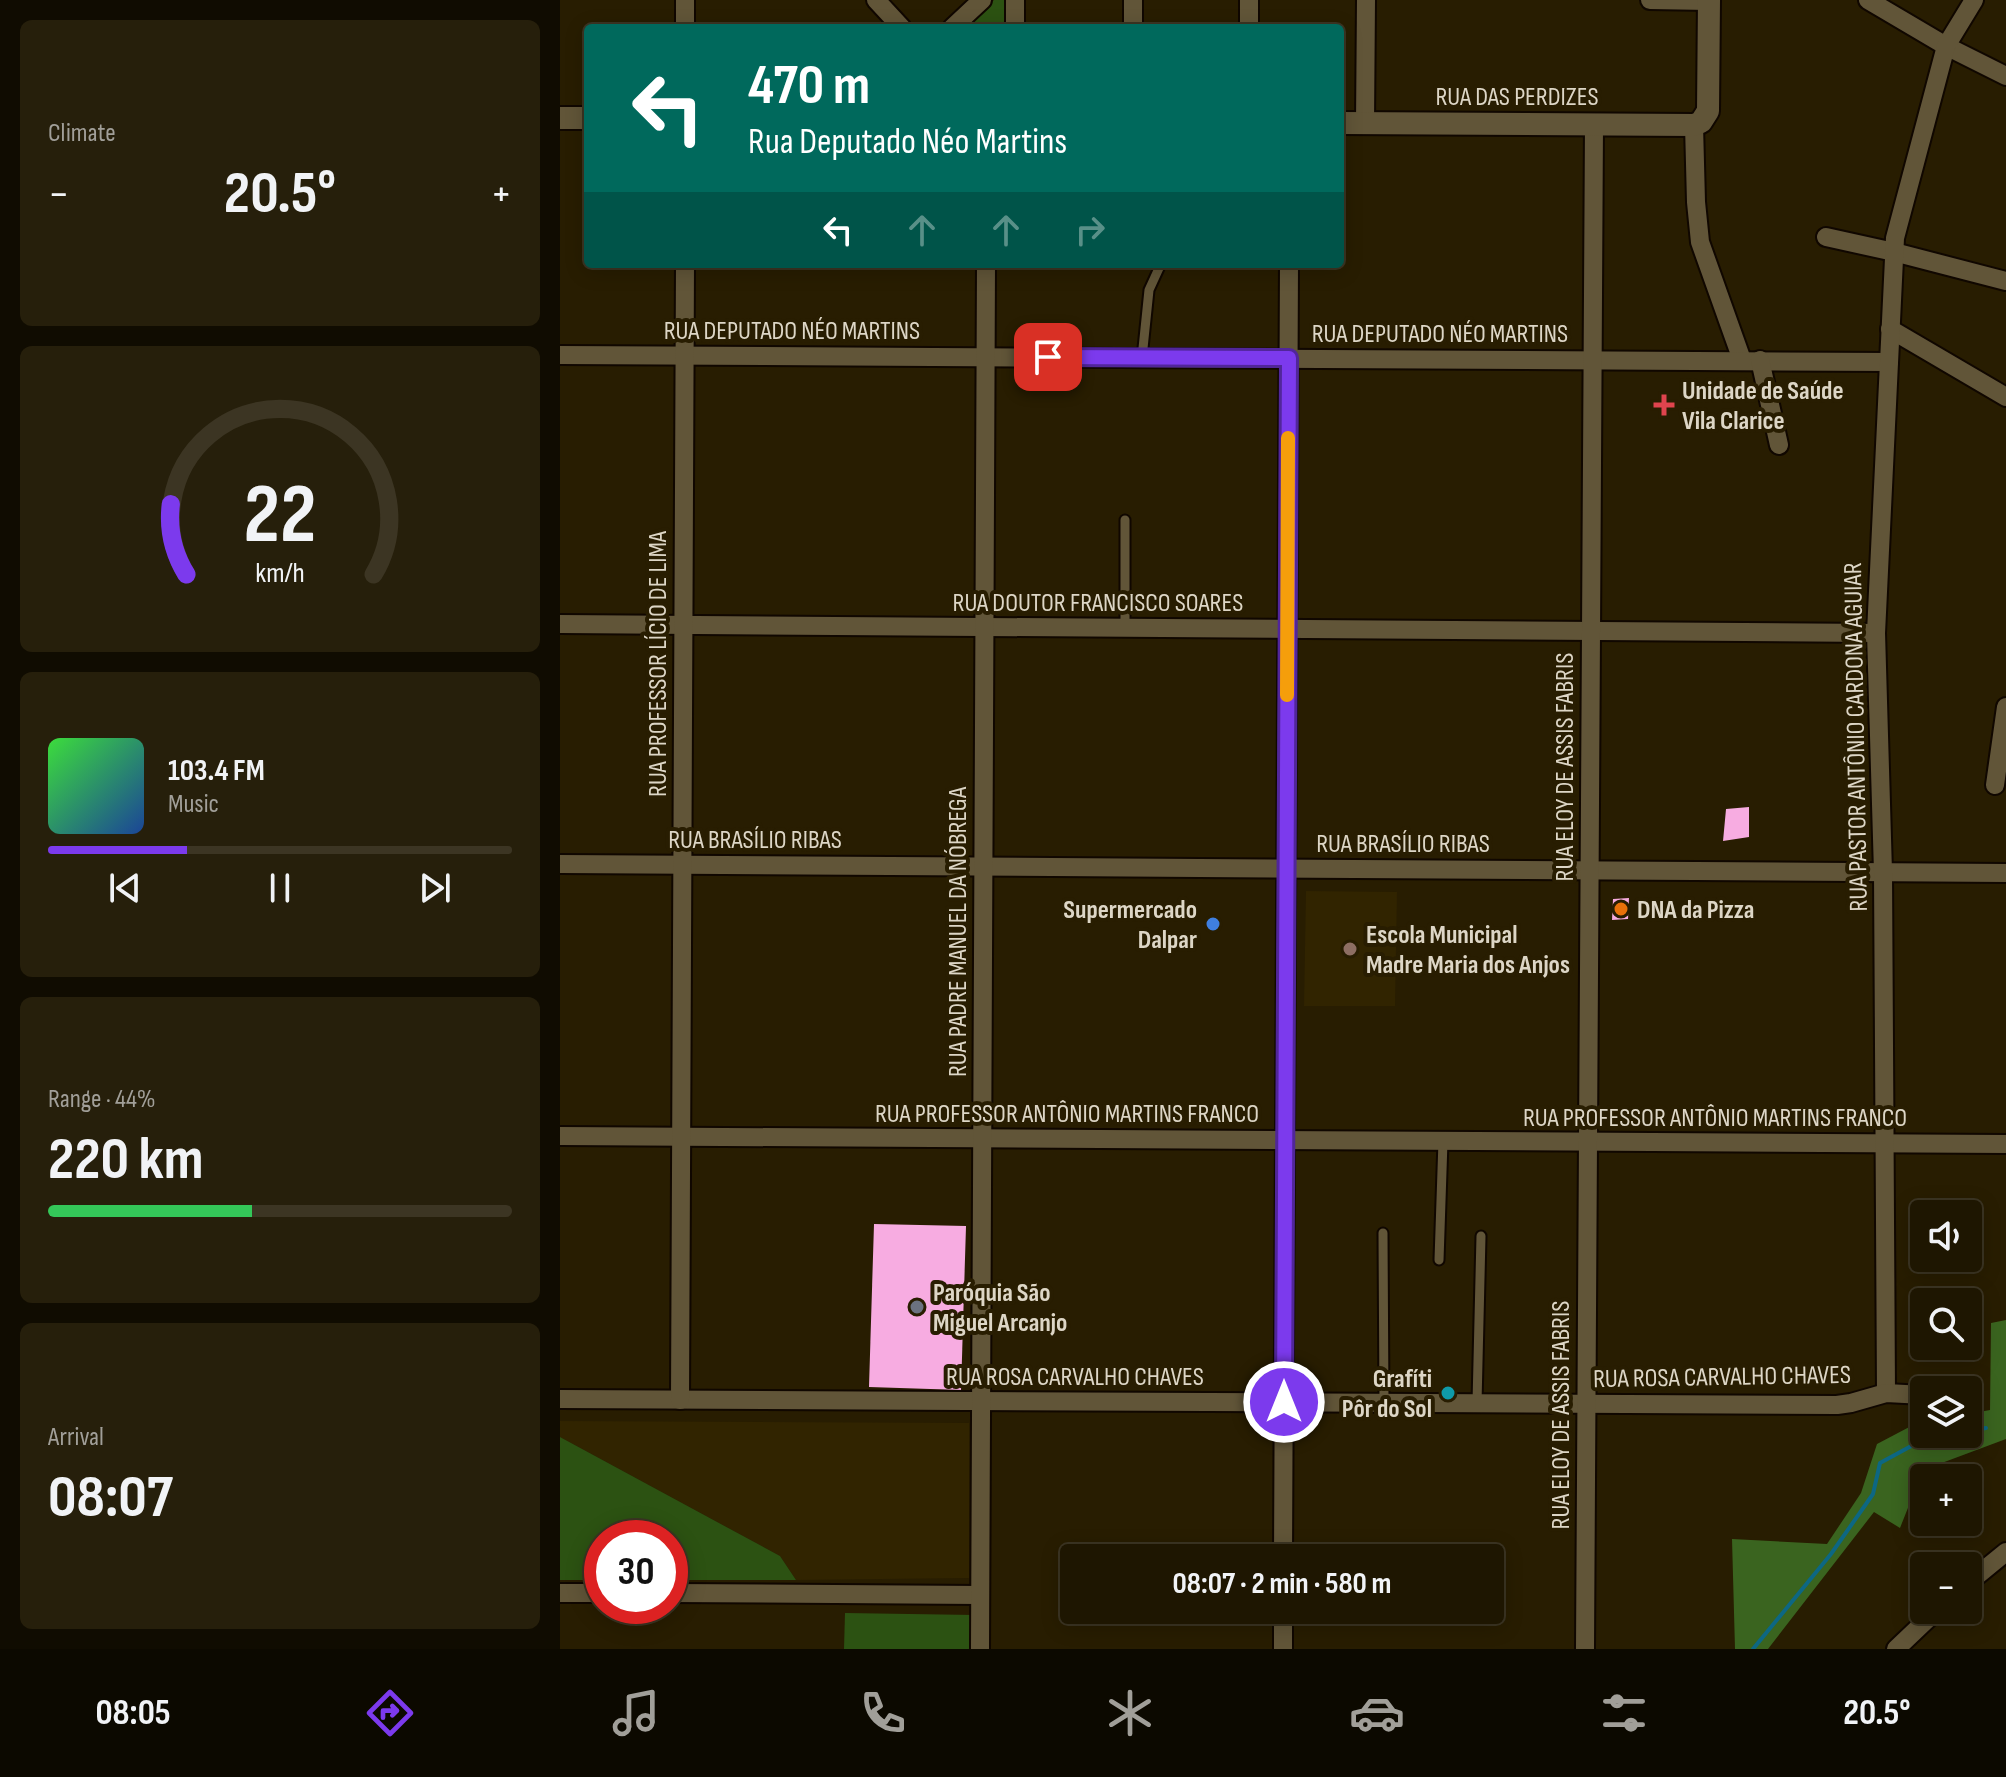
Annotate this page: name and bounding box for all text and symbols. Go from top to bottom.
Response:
text: 470 m [748,53,870,120]
icon: left [616,56,720,160]
street label: RUA DAS PERDIZES [1435,82,1599,113]
text: Climate [48,118,116,149]
text: Rua Deputado Néo Martins [748,121,1067,164]
text: 20.5° [224,158,336,230]
text: − [48,168,70,221]
text: + [490,168,512,221]
icon: left [816,208,860,252]
icon: ahead [900,208,944,252]
icon: ahead [984,208,1028,252]
icon: right [1068,208,1112,252]
street label: RUA DEPUTADO NÉO MARTINS [664,316,920,347]
street label: RUA DEPUTADO NÉO MARTINS [1312,319,1568,350]
pin [1014,323,1082,391]
icon: arrive [1026,335,1070,379]
place label: Unidade de Saúde Vila Clarice [1682,376,1844,437]
marker: Unidade de Saúde Vila Clarice [1653,394,1675,416]
text: 22 [244,465,316,565]
street label: RUA PROFESSOR LÍCIO DE LIMA [643,530,674,797]
text: km/h [255,556,305,591]
street label: RUA PASTOR ANTÔNIO CARDONA AGUIAR [1838,562,1875,912]
street label: RUA DOUTOR FRANCISCO SOARES [953,588,1243,619]
street label: RUA ELOY DE ASSIS FABRIS [1550,653,1581,881]
text: 103.4 FM [168,753,265,789]
street label: RUA PADRE MANUEL DA NÓBREGA [943,786,974,1077]
text: Music [168,789,219,820]
street label: RUA BRASÍLIO RIBAS [668,825,842,856]
street label: RUA BRASÍLIO RIBAS [1316,829,1490,860]
icon: previous [103,866,147,910]
icon: pause [258,866,302,910]
icon: next [413,866,457,910]
place label: Supermercado Dalpar [1063,895,1197,956]
place label: DNA da Pizza [1637,895,1755,926]
marker: DNA da Pizza [1612,900,1630,918]
marker: Supermercado Dalpar [1204,915,1222,933]
place label: Escola Municipal Madre Maria dos Anjos [1366,920,1570,981]
marker: Escola Municipal Madre Maria dos Anjos [1341,940,1359,958]
text: Range · 44% [48,1084,156,1115]
street label: RUA PROFESSOR ANTÔNIO MARTINS FRANCO [875,1099,1259,1130]
street label: RUA PROFESSOR ANTÔNIO MARTINS FRANCO [1523,1103,1907,1134]
text: 220 km [48,1124,204,1196]
map controls [1910,1200,1982,1624]
button: sound [1910,1200,1982,1272]
place label: Paróquia São Miguel Arcanjo [933,1278,1067,1339]
button: search [1910,1288,1982,1360]
marker: Paróquia São Miguel Arcanjo [908,1298,926,1316]
street label: RUA ELOY DE ASSIS FABRIS [1546,1301,1577,1529]
position arrow [1242,1360,1326,1444]
street label: RUA ROSA CARVALHO CHAVES [1593,1360,1851,1395]
street label: RUA ROSA CARVALHO CHAVES [946,1362,1204,1393]
place label: Grafíti Pôr do Sol [1342,1364,1432,1425]
button: layers [1910,1376,1982,1448]
marker: Grafíti Pôr do Sol [1439,1384,1457,1402]
text: Arrival [48,1422,104,1453]
text: 08:07 [48,1462,173,1534]
button: + [1910,1464,1982,1536]
speed limit sign: 30 [584,1520,688,1624]
button: − [1910,1552,1982,1624]
text: 08:07 · 2 min · 580 m [1173,1566,1391,1602]
icon: directions [362,1685,418,1741]
icon: music [608,1685,664,1741]
icon: phone [855,1685,911,1741]
icon: climate [1102,1685,1158,1741]
icon: car [1349,1685,1405,1741]
icon: filters [1596,1685,1652,1741]
text: 08:05 [95,1692,171,1735]
text: 20.5° [1843,1692,1911,1735]

